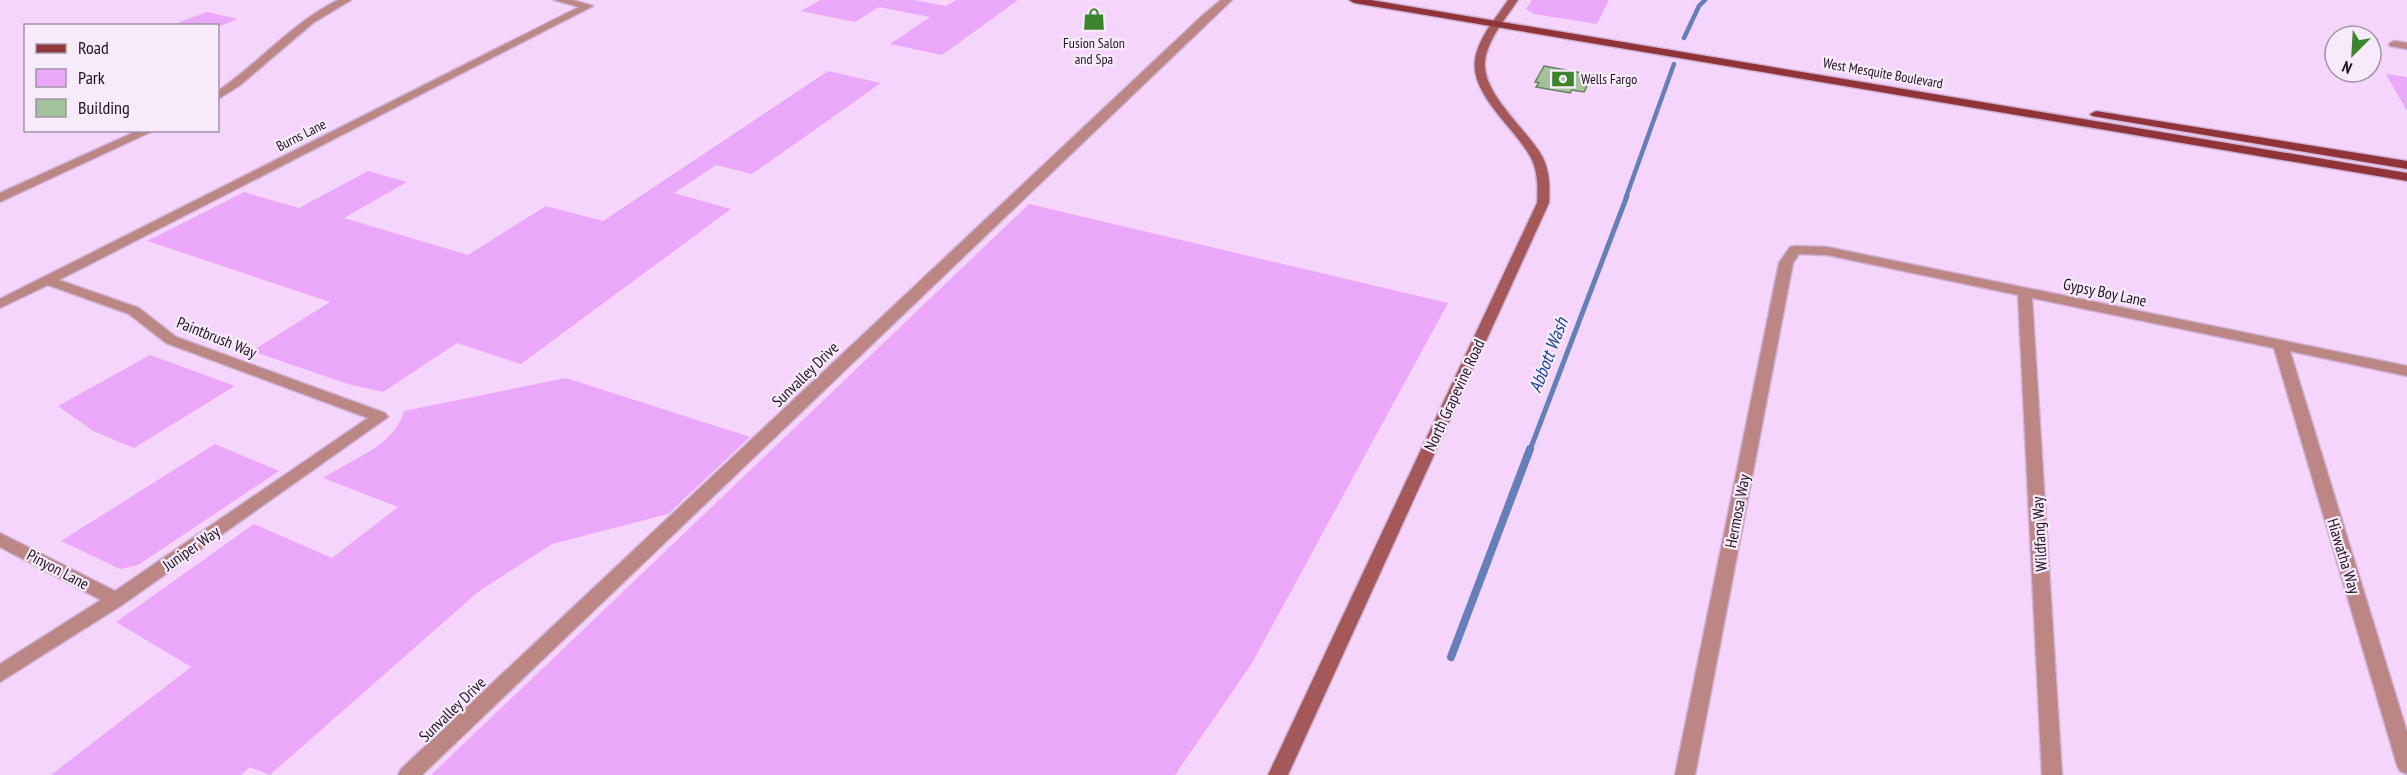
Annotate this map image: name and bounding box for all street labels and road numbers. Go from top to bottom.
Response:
street label: West Mesquite Boulevard [1821,54,1945,92]
street label: Burns Lane [273,115,329,155]
street label: Gypsy Boy Lane [2061,273,2149,311]
street label: Paintbrush Way [174,312,260,362]
street label: North Grapevine Road [1419,336,1489,454]
street label: Sunvalley Drive [767,337,843,411]
street label: Hermosa Way [1720,473,1754,549]
street label: Wildfang Way [2027,496,2051,572]
street label: Hiawatha Way [2323,516,2365,596]
street label: Juniper Way [158,521,223,575]
street label: Pinyon Lane [23,544,93,594]
street label: Sunvalley Drive [414,672,490,746]

